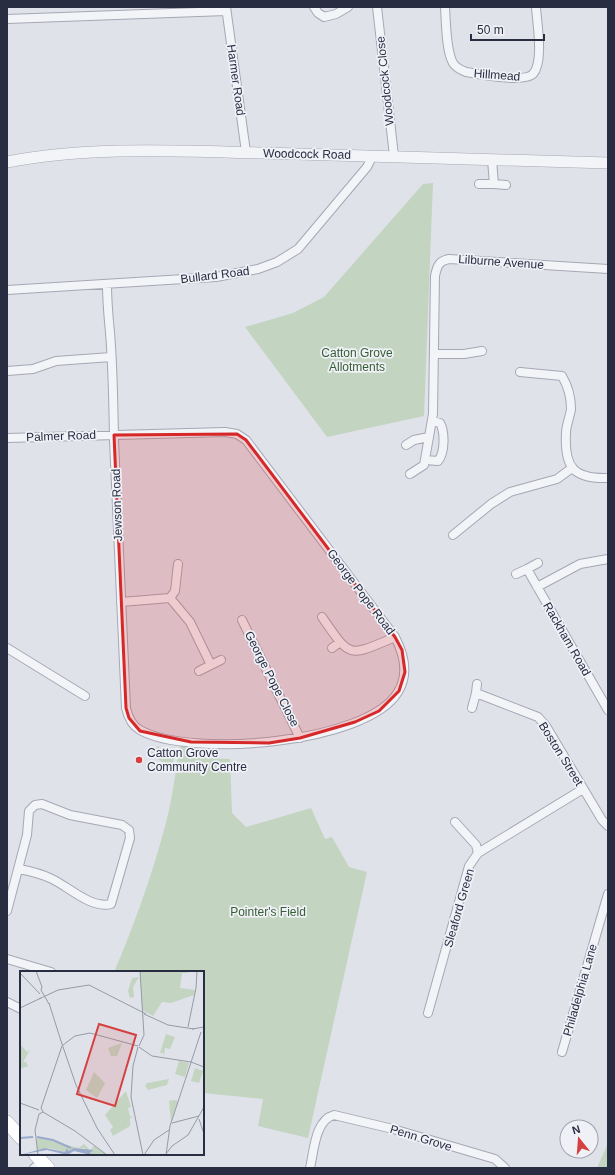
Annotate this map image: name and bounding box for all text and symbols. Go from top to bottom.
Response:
scale bar [471,16,544,42]
text: 50 m [477,23,504,37]
street label: Woodcock Close [373,35,397,126]
street label: Harmer Road [224,43,248,117]
street label: Hillmead [473,66,521,84]
street label: Woodcock Road [263,146,351,162]
street label: Lilburne Avenue [458,252,545,272]
street label: Bullard Road [180,264,250,286]
park label: Catton Grove Allotments [321,346,393,374]
street label: Palmer Road [26,428,96,444]
street label: Jewson Road [109,468,125,542]
street label: George Pope Road [324,546,398,638]
street label: Rackham Road [540,600,594,678]
street label: George Pope Close [242,629,302,729]
street label: Boston Street [536,719,587,789]
place label: Catton Grove Community Centre [147,746,247,774]
marker: Catton Grove Community Centre [134,755,144,765]
street label: Sleaford Green [441,867,477,949]
park label: Pointer's Field [230,905,306,919]
street label: Philadelphia Lane [560,942,600,1038]
inset map [20,971,204,1155]
north arrow [559,1119,599,1159]
street label: Penn Grove [388,1122,454,1154]
text: N [571,1123,582,1136]

